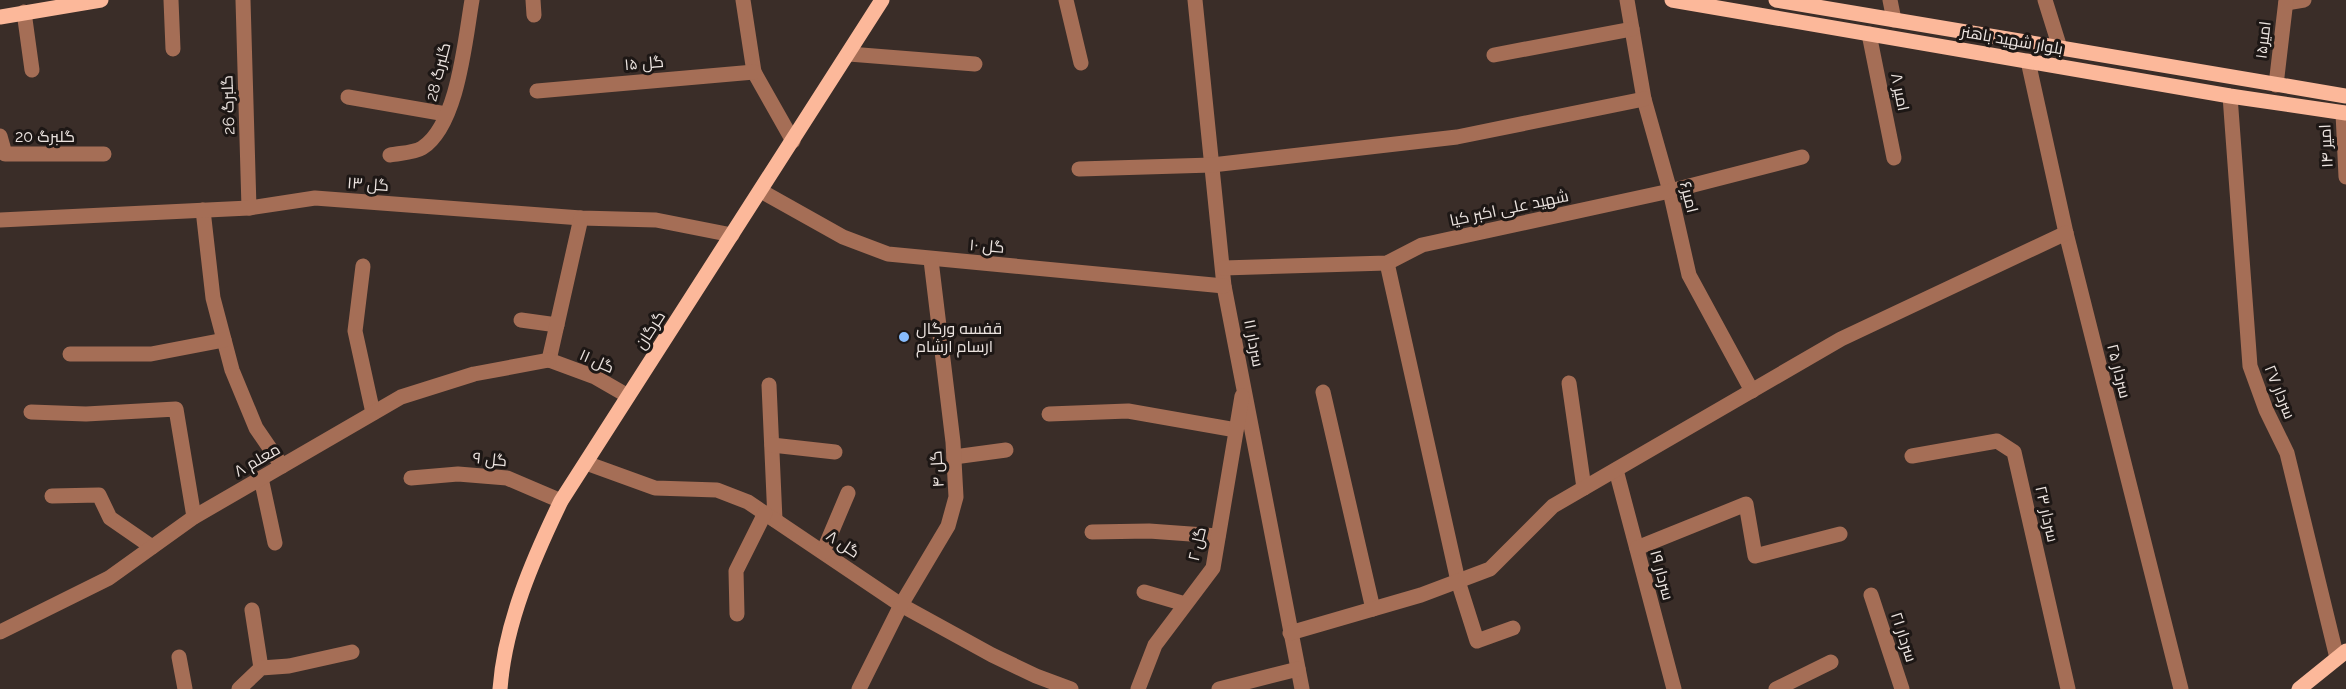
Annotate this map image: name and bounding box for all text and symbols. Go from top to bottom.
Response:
street label: امیر۱۵ [2251,20,2275,60]
street label: بلوار شهید باهنر [1958,21,2065,59]
street label: گلبرگ 28 [422,41,454,103]
street label: گل ۱۵ [623,52,665,75]
street label: امیر ۸ [1887,71,1913,113]
street label: گلبرگ 26 [217,75,239,135]
street label: امیر ۱۴ [2315,124,2337,168]
street label: گلبرگ 20 [15,127,75,146]
street label: گل ۱۳ [346,173,390,196]
street label: امیر۶ [1676,179,1702,215]
street label: شهید علی اکبر کیا [1448,186,1570,231]
street label: گل ۱۰ [969,235,1005,258]
street label: گرگان [631,307,670,353]
street label: سردار ۱۱ [1240,318,1268,368]
place label: قفسه ورگال ارسام ارشام [916,319,1002,358]
marker: قفسه ورگال ارسام ارشام [897,330,911,344]
street label: سردار ۲۵ [2103,342,2135,400]
street label: گل ۱۱ [576,345,617,378]
street label: سردار ۲۷ [2261,362,2299,422]
street label: معلم ۸ [231,439,284,482]
street label: گل ۹ [472,448,508,471]
street label: گل ۴ [926,450,949,488]
street label: سردار ۲۳ [2031,484,2063,544]
street label: گل ۲ [1184,525,1211,563]
street label: گل ۸ [822,526,863,563]
street label: سردار ۱۹ [1646,548,1678,602]
street label: سردار ۲۱ [1887,610,1921,664]

